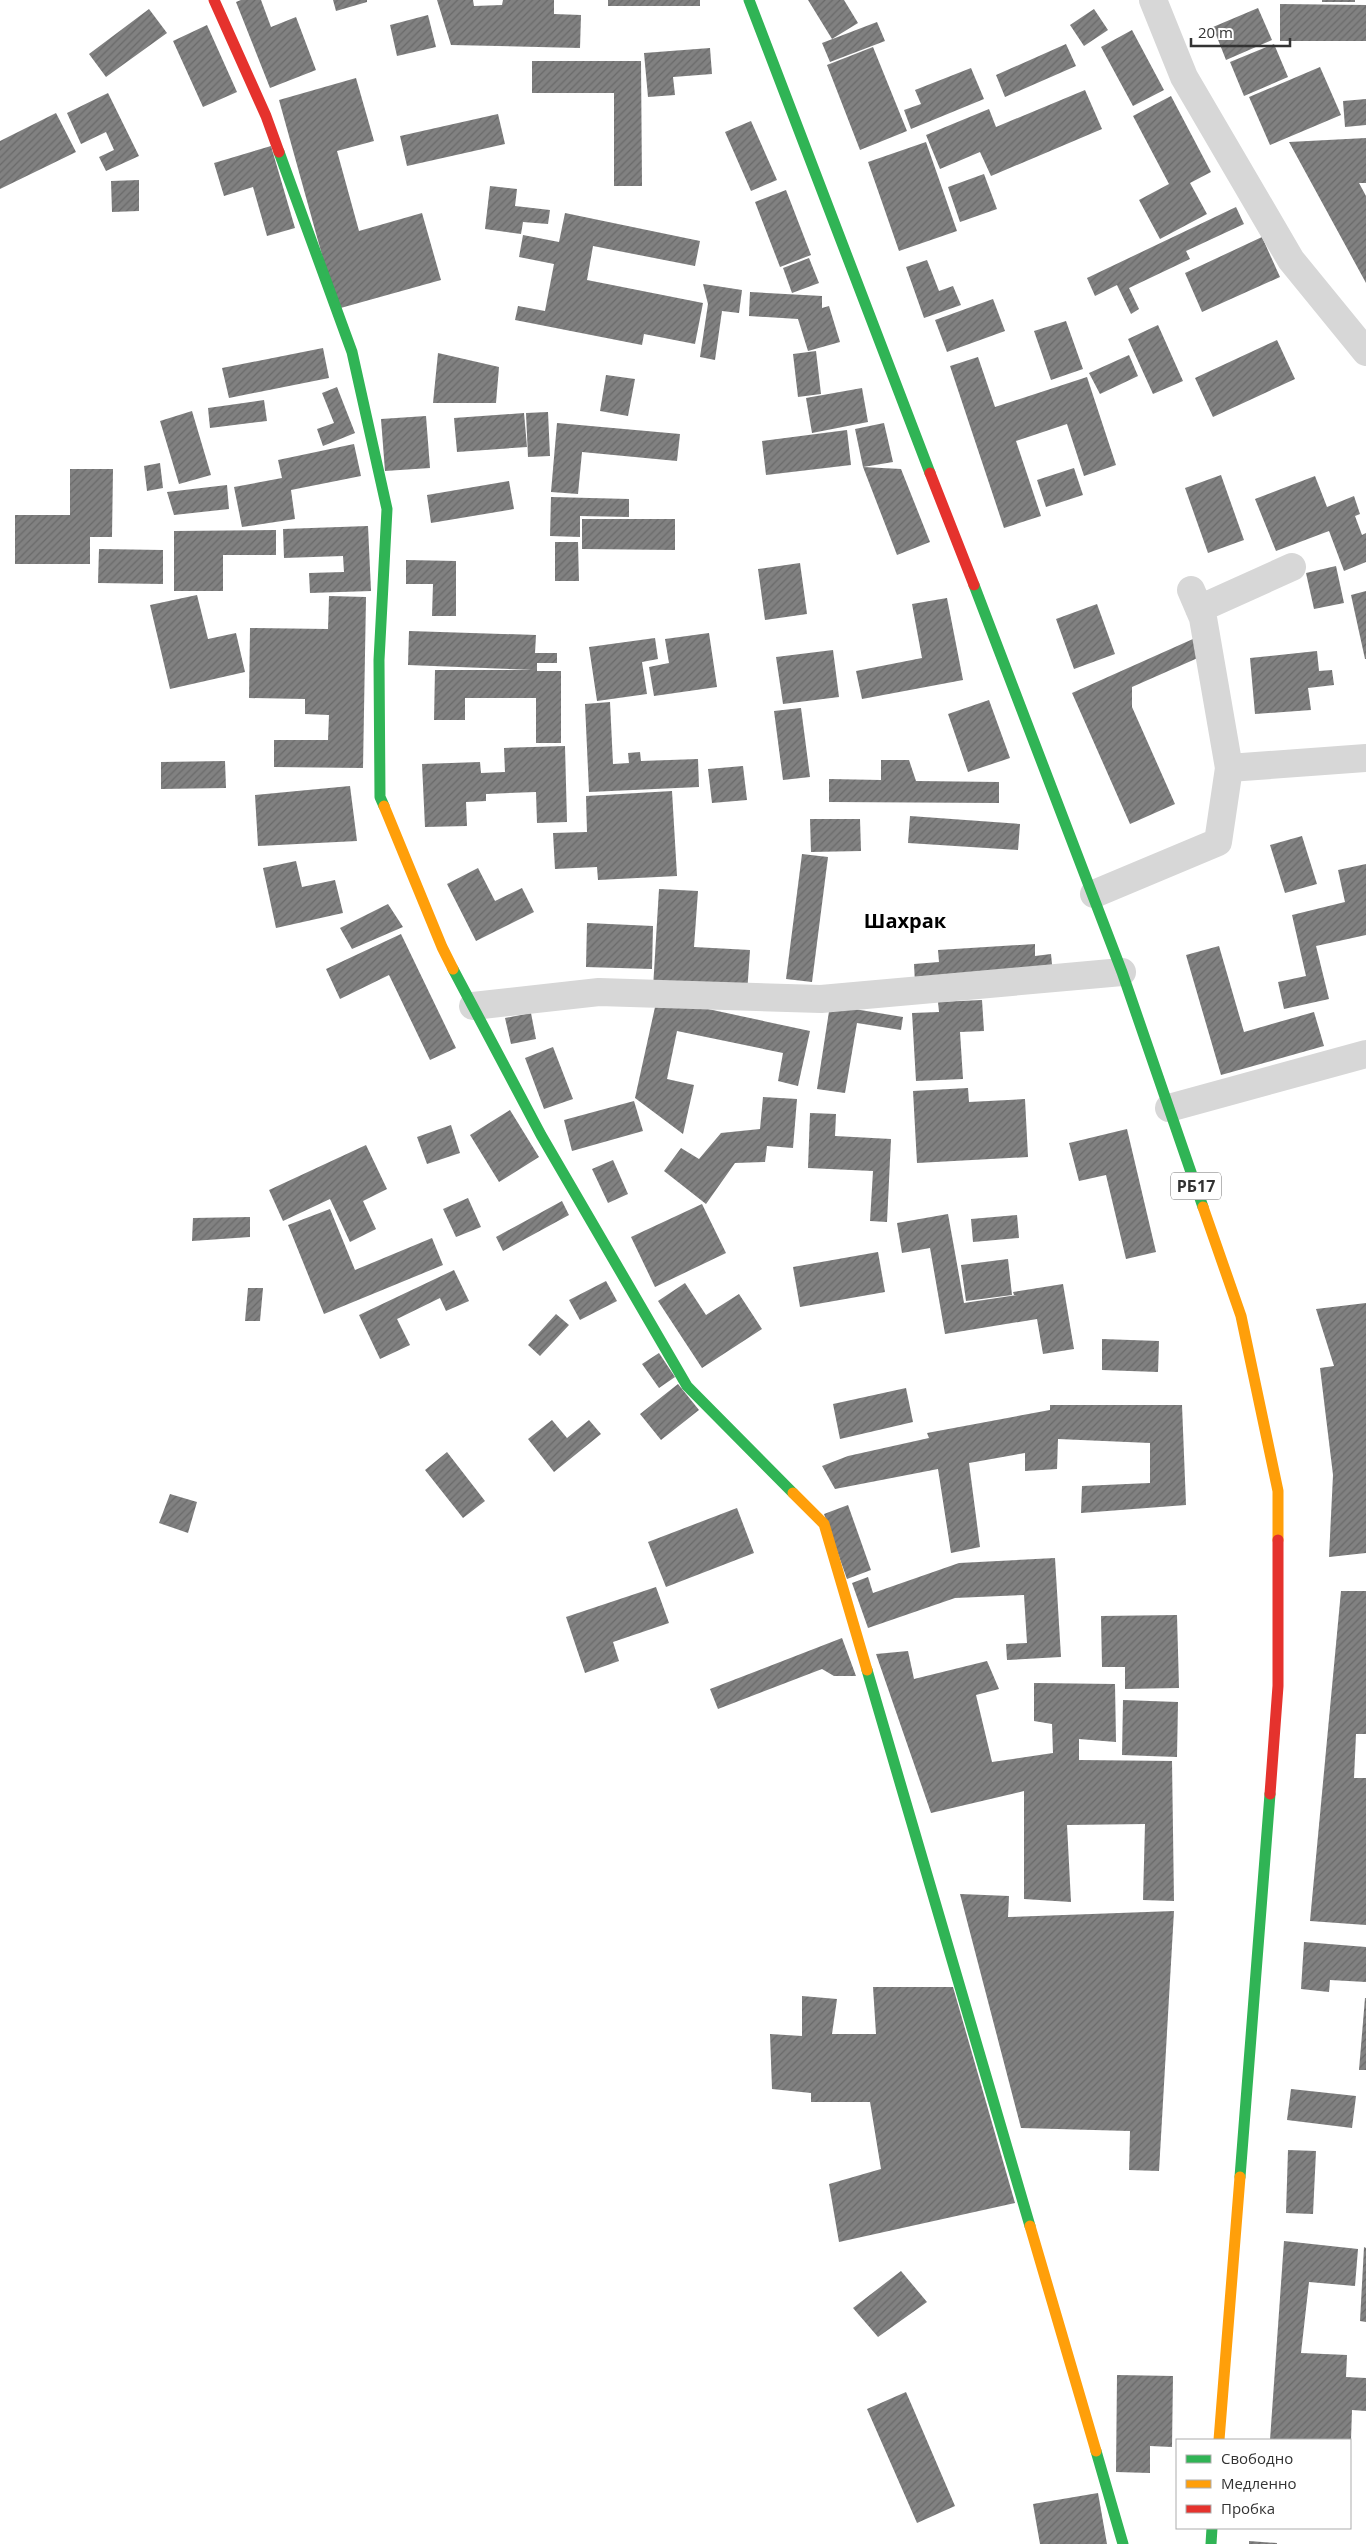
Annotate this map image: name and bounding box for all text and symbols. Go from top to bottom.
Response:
scale bar [1191,15,1290,47]
text: 20 m [1198,22,1233,42]
district label: Шахрак [864,907,947,934]
road number: РБ17 [1171,1172,1221,1200]
legend [1176,2439,1351,2529]
text: Свободно [1221,2448,1293,2468]
text: Медленно [1221,2473,1297,2493]
text: Пробка [1221,2498,1275,2518]

